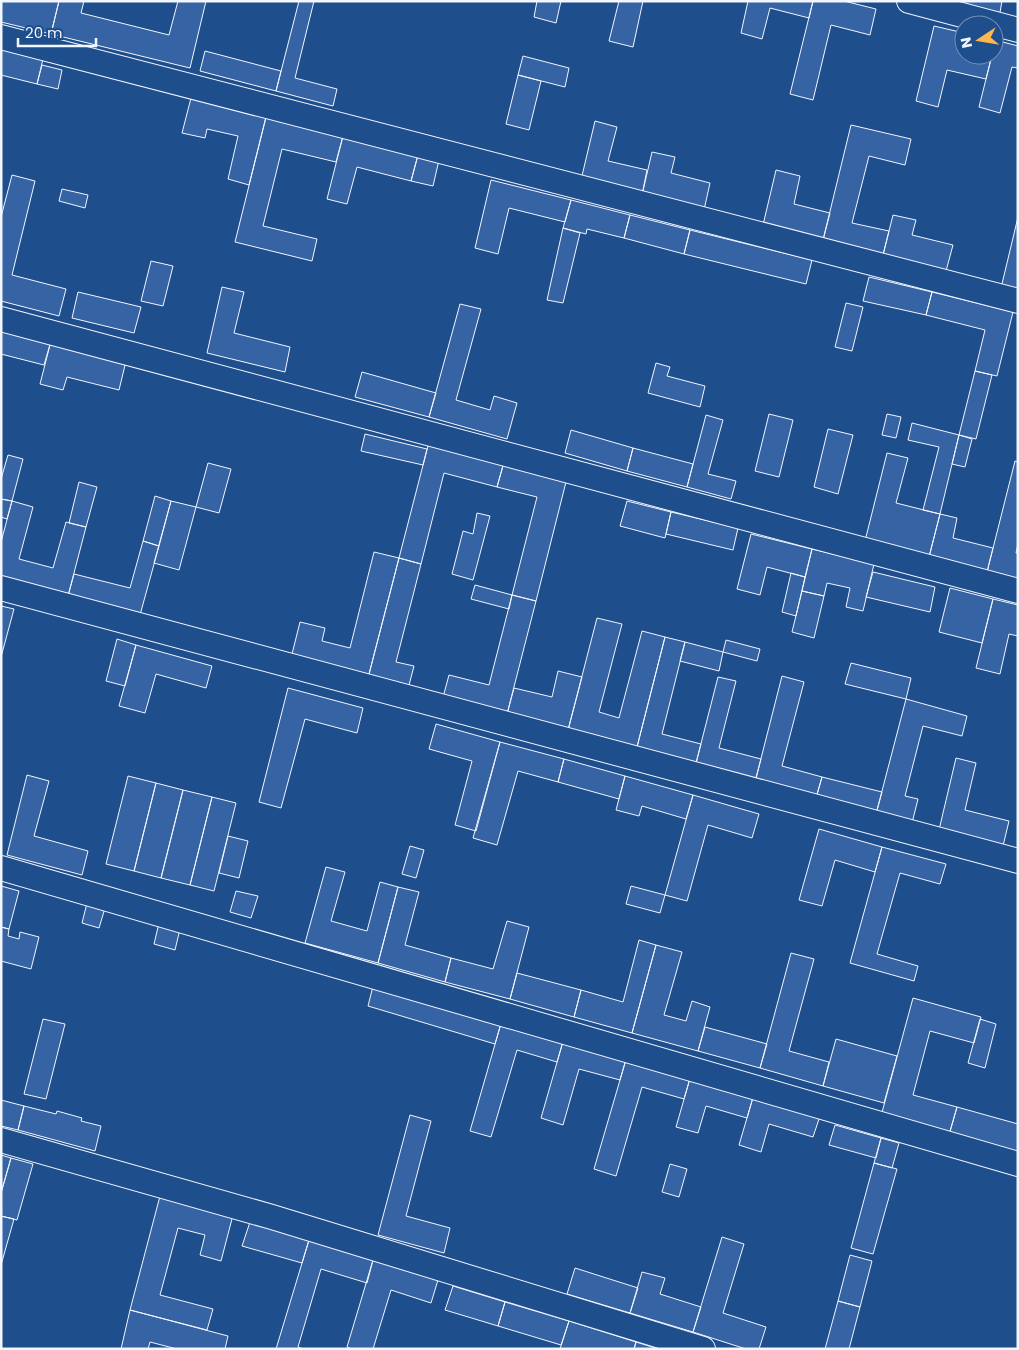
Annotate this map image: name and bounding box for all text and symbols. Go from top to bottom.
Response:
scale bar [18,15,95,47]
north arrow [954,15,1004,65]
text: 20 m [25,22,63,43]
text: N [955,35,977,50]

